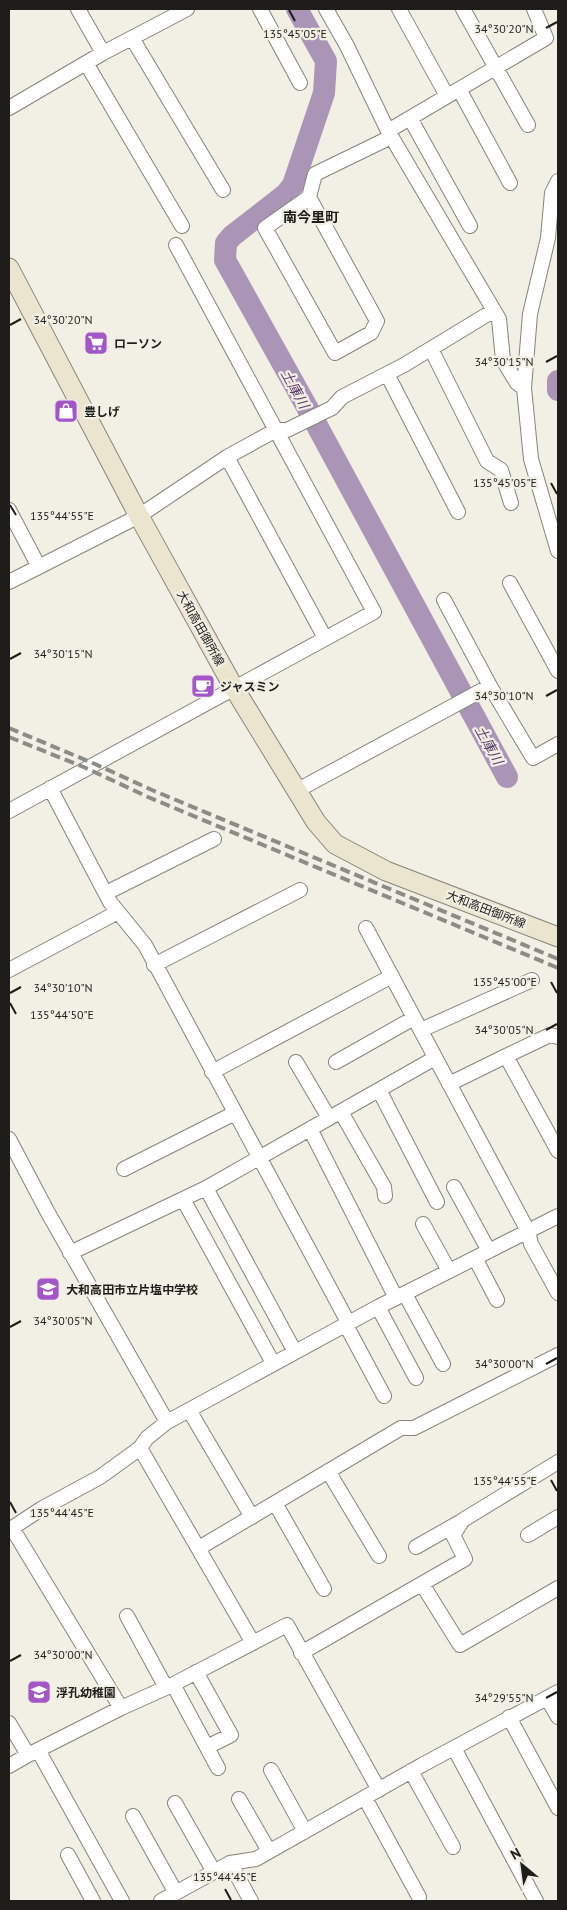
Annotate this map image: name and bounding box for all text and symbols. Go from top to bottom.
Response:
text: 34°30'20"N [474,21,534,36]
text: 135°45'05"E [263,26,327,41]
district label: 南今里町 [283,208,339,226]
text: 34°30'20"N [33,312,93,327]
supermarket icon: ローソン [83,330,109,356]
place label: ローソン [114,336,162,351]
text: 34°30'15"N [474,354,534,369]
water label: 土庫川 [277,366,314,413]
shop icon: 豊しげ [53,398,79,424]
place label: 豊しげ [84,404,120,419]
text: 135°45'05"E [473,475,537,490]
text: 135°44'55"E [30,508,94,523]
street label: 大和高田御所線 [174,588,228,668]
text: 34°30'15"N [33,646,93,661]
cafe icon: ジャスミン [190,673,216,699]
place label: ジャスミン [220,679,279,694]
text: 34°30'10"N [474,688,534,703]
water label: 土庫川 [471,722,508,769]
street label: 大和高田御所線 [444,887,528,931]
text: 135°45'00"E [473,974,537,989]
text: 34°30'10"N [33,980,93,995]
text: 135°44'50"E [30,1007,94,1022]
text: 34°30'05"N [474,1022,534,1037]
school or university icon: 大和高田市立片塩中学校 [35,1276,61,1302]
place label: 大和高田市立片塩中学校 [66,1282,198,1297]
text: 34°30'05"N [33,1313,93,1328]
text: 34°30'00"N [474,1356,534,1371]
text: 135°44'55"E [473,1473,537,1488]
text: 135°44'45"E [30,1505,94,1520]
text: 34°30'00"N [33,1647,93,1662]
school or university icon: 浮孔幼稚園 [26,1679,52,1705]
place label: 浮孔幼稚園 [56,1685,116,1700]
text: 34°29'55"N [474,1690,534,1705]
north arrow [497,1840,547,1890]
text: N [507,1844,524,1864]
text: 135°44'45"E [193,1869,257,1884]

